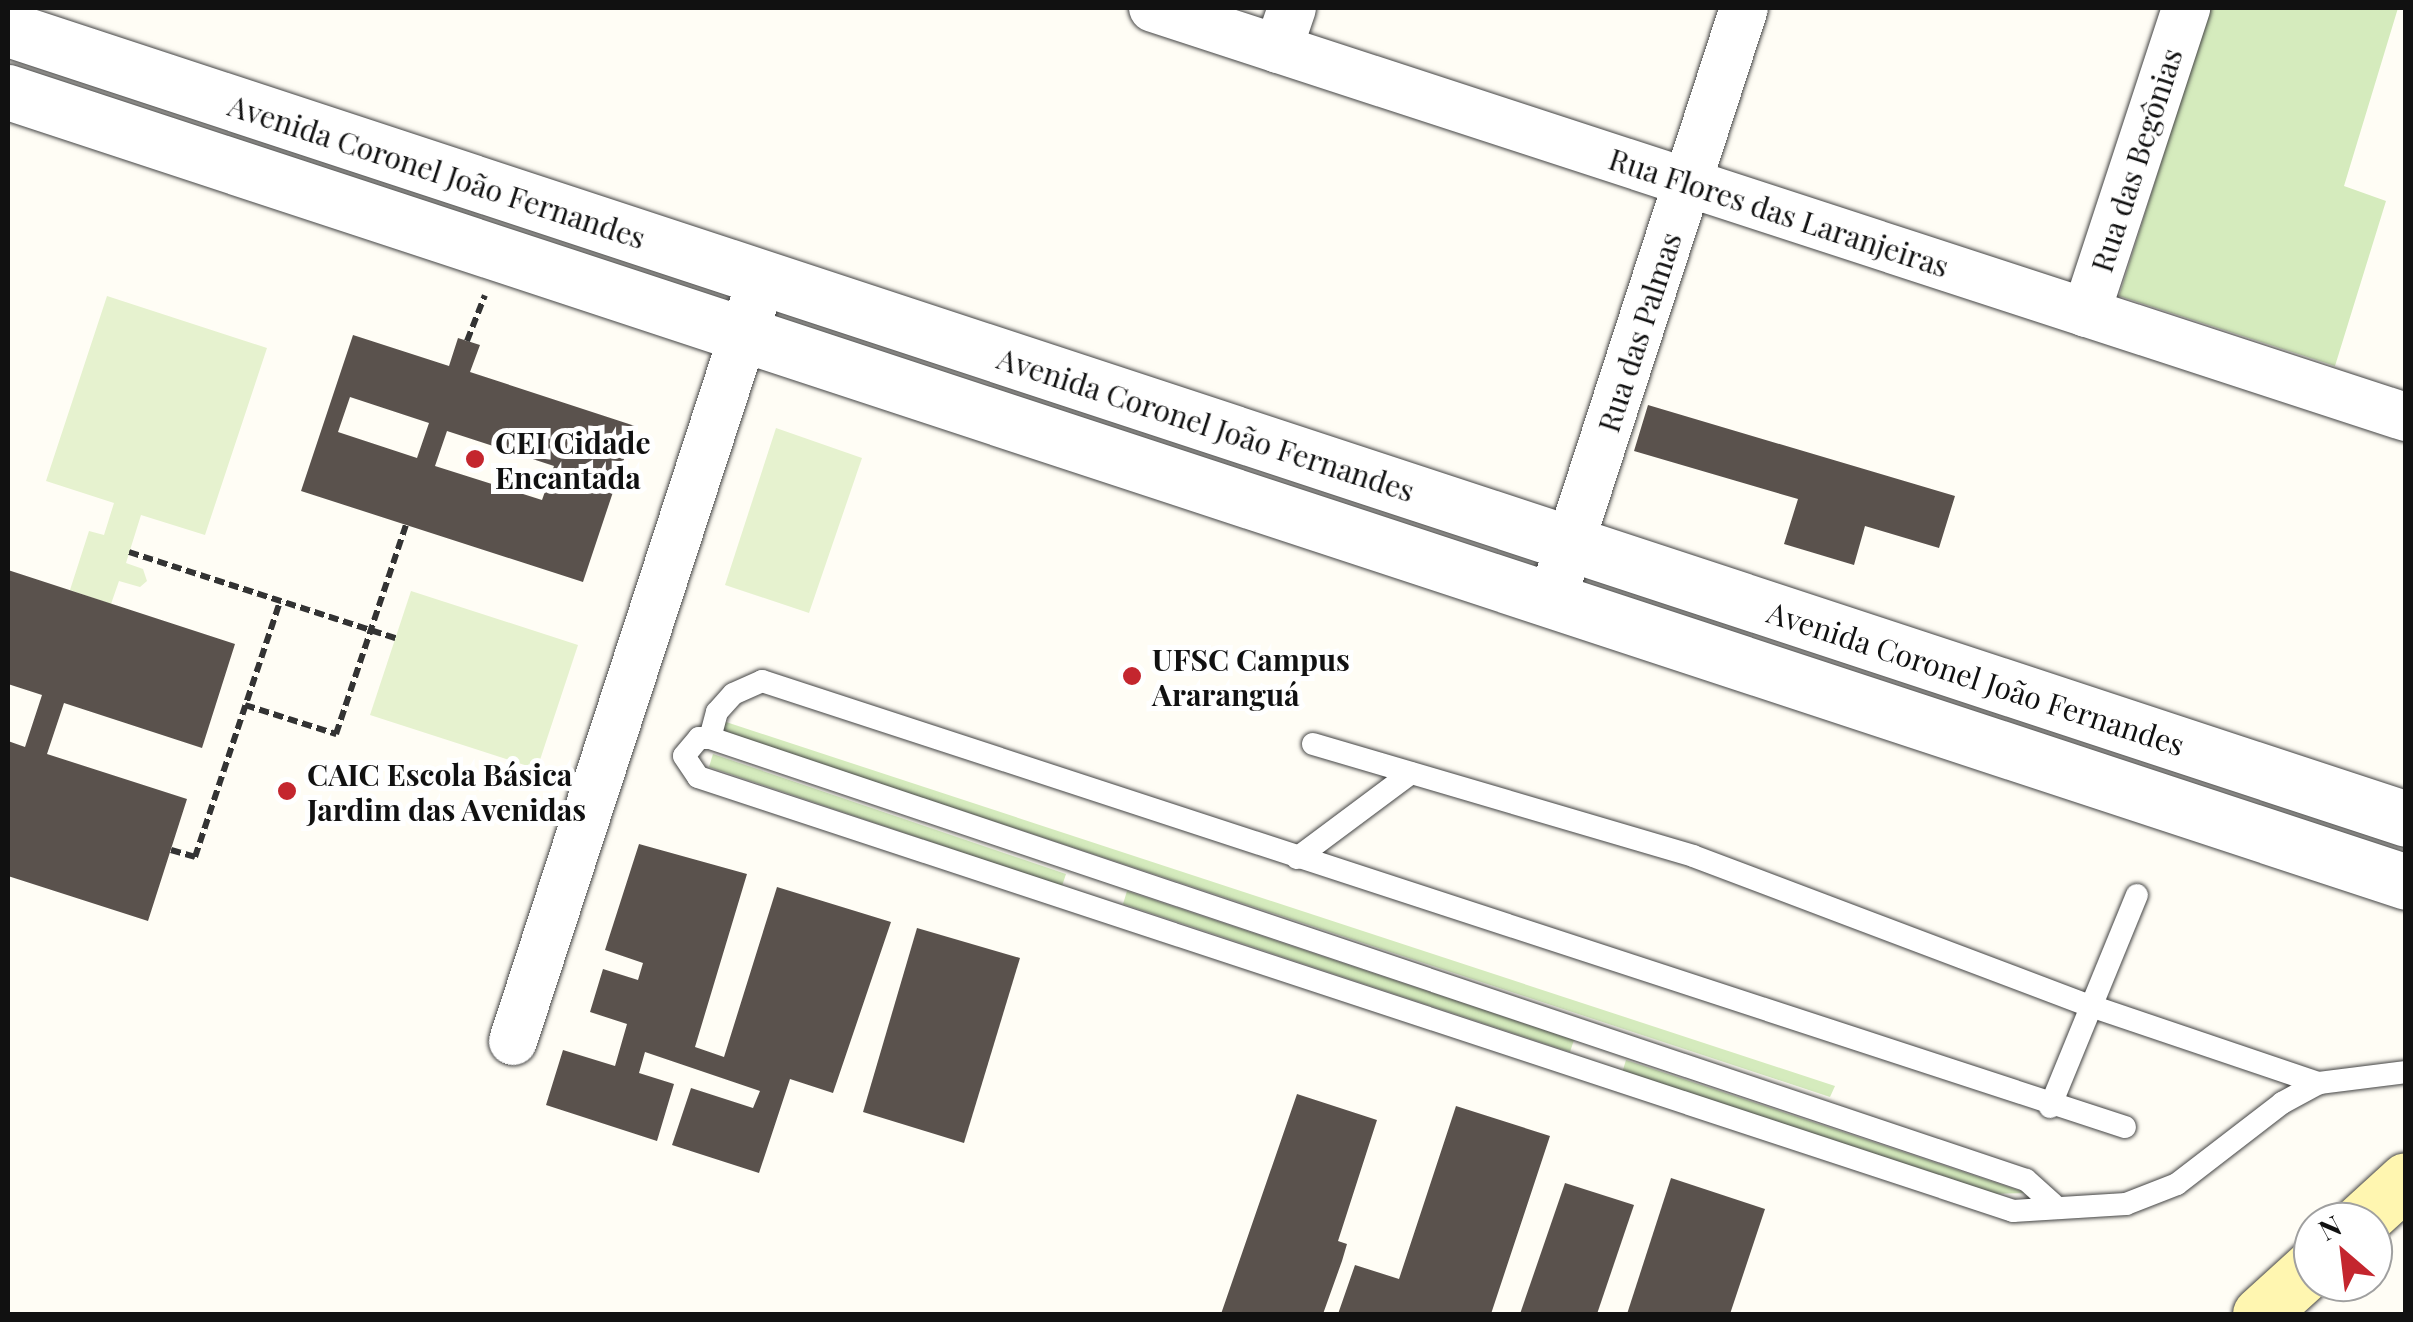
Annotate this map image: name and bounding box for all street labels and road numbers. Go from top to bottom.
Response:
street label: Rua das Begônias [2083,43,2189,277]
street label: Avenida Coronel João Fernandes [224,86,650,256]
street label: Rua Flores das Laranjeiras [1604,140,1954,284]
street label: Rua das Palmas [1590,227,1688,437]
street label: Avenida Coronel João Fernandes [993,339,1419,509]
street label: Avenida Coronel João Fernandes [1763,593,2189,763]

